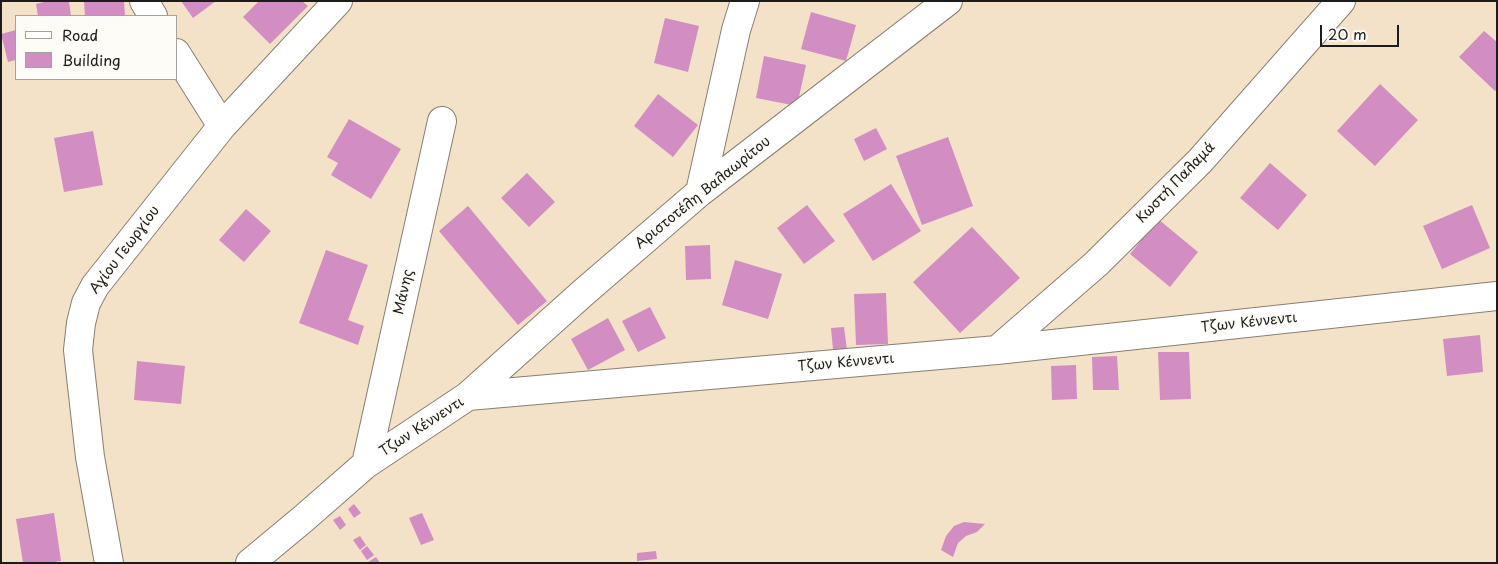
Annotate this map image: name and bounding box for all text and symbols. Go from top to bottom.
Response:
legend [15,15,178,80]
scale bar [1323,15,1402,47]
text: 20 m [1328,22,1367,45]
text: Road [62,23,98,46]
text: Building [62,48,121,71]
street label: Αριστοτέλη Βαλαωρίτου [632,133,774,253]
street label: Κωστή Παλαμά [1133,139,1219,227]
street label: Αγίου Γεωργίου [86,203,164,297]
street label: Μάνης [391,268,417,316]
street label: Τζων Κέννεντι [1200,310,1298,336]
street label: Τζων Κέννεντι [797,350,895,376]
street label: Τζων Κέννεντι [377,394,467,460]

